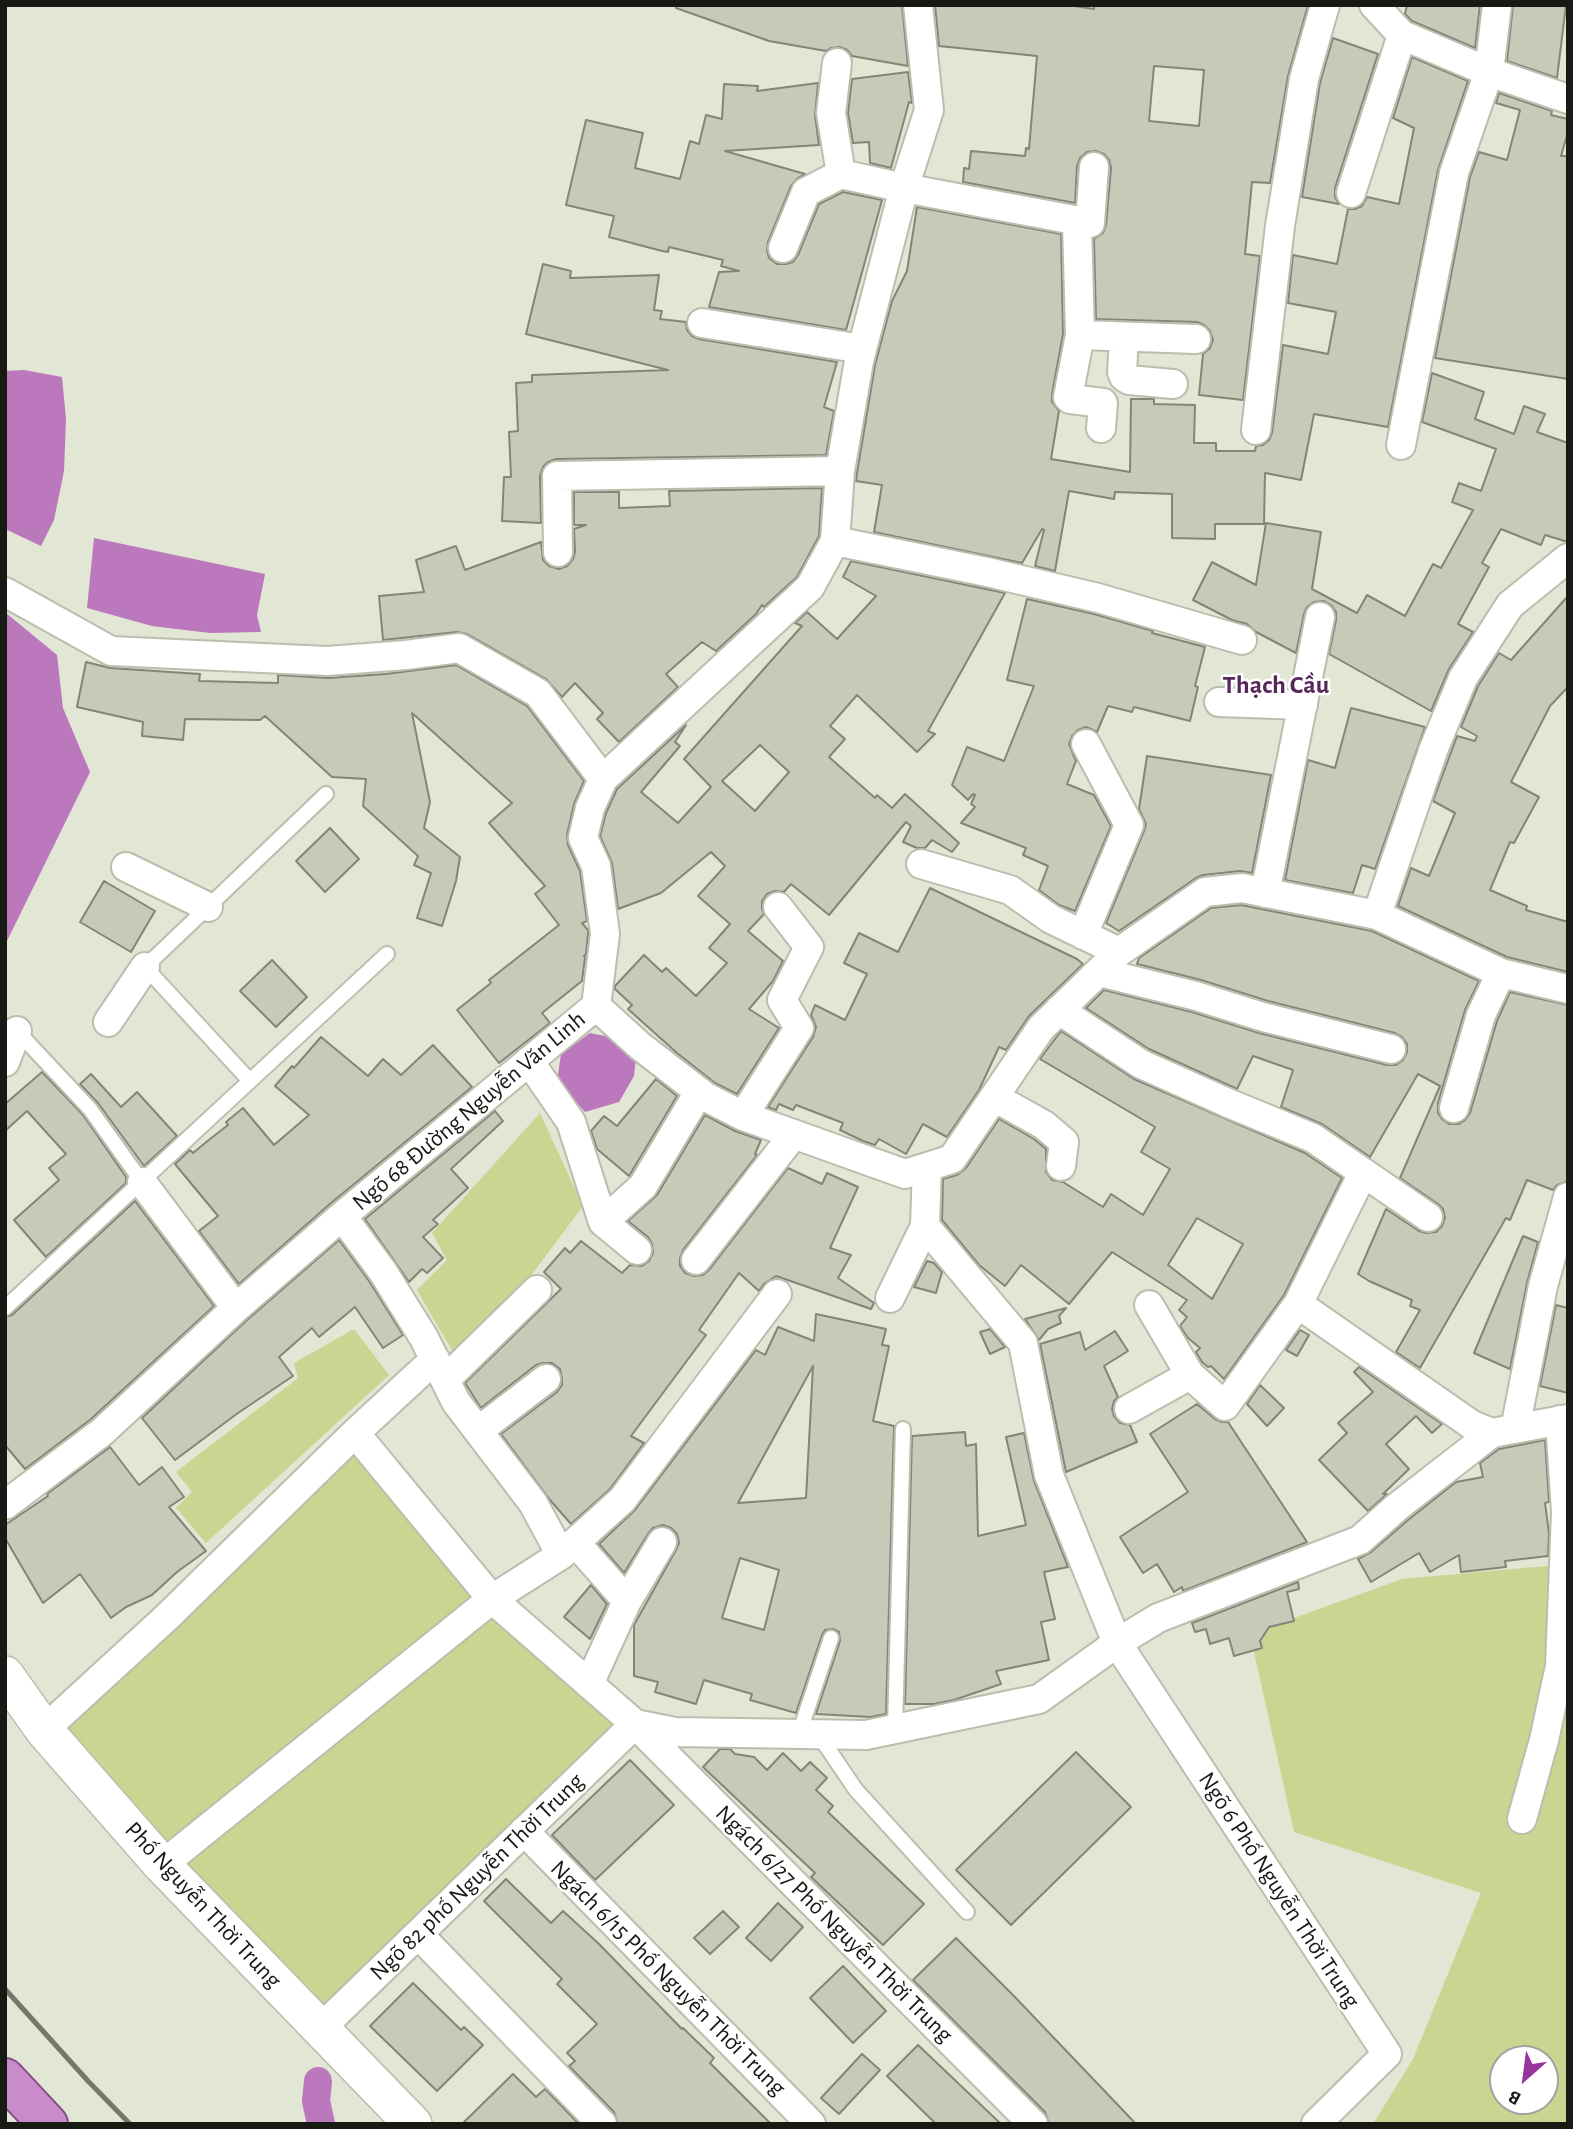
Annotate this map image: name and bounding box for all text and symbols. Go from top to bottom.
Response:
district label: Thạch Cầu [1223,669,1329,701]
street label: Ngõ 68 Đường Nguyễn Văn Linh [347,1005,591,1217]
street label: Ngõ 82 phố Nguyễn Thời Trung [364,1767,590,1987]
street label: Ngõ 6 Phố Nguyễn Thời Trung [1192,1767,1366,2013]
street label: Ngách 6/27 Phố Nguyễn Thời Trung [709,1799,959,2049]
street label: Phố Nguyễn Thời Trung [118,1816,288,1994]
street label: Ngách 6/15 Phố Nguyễn Thời Trung [544,1854,792,2102]
north arrow [1489,2045,1559,2115]
text: B [1506,2086,1524,2108]

